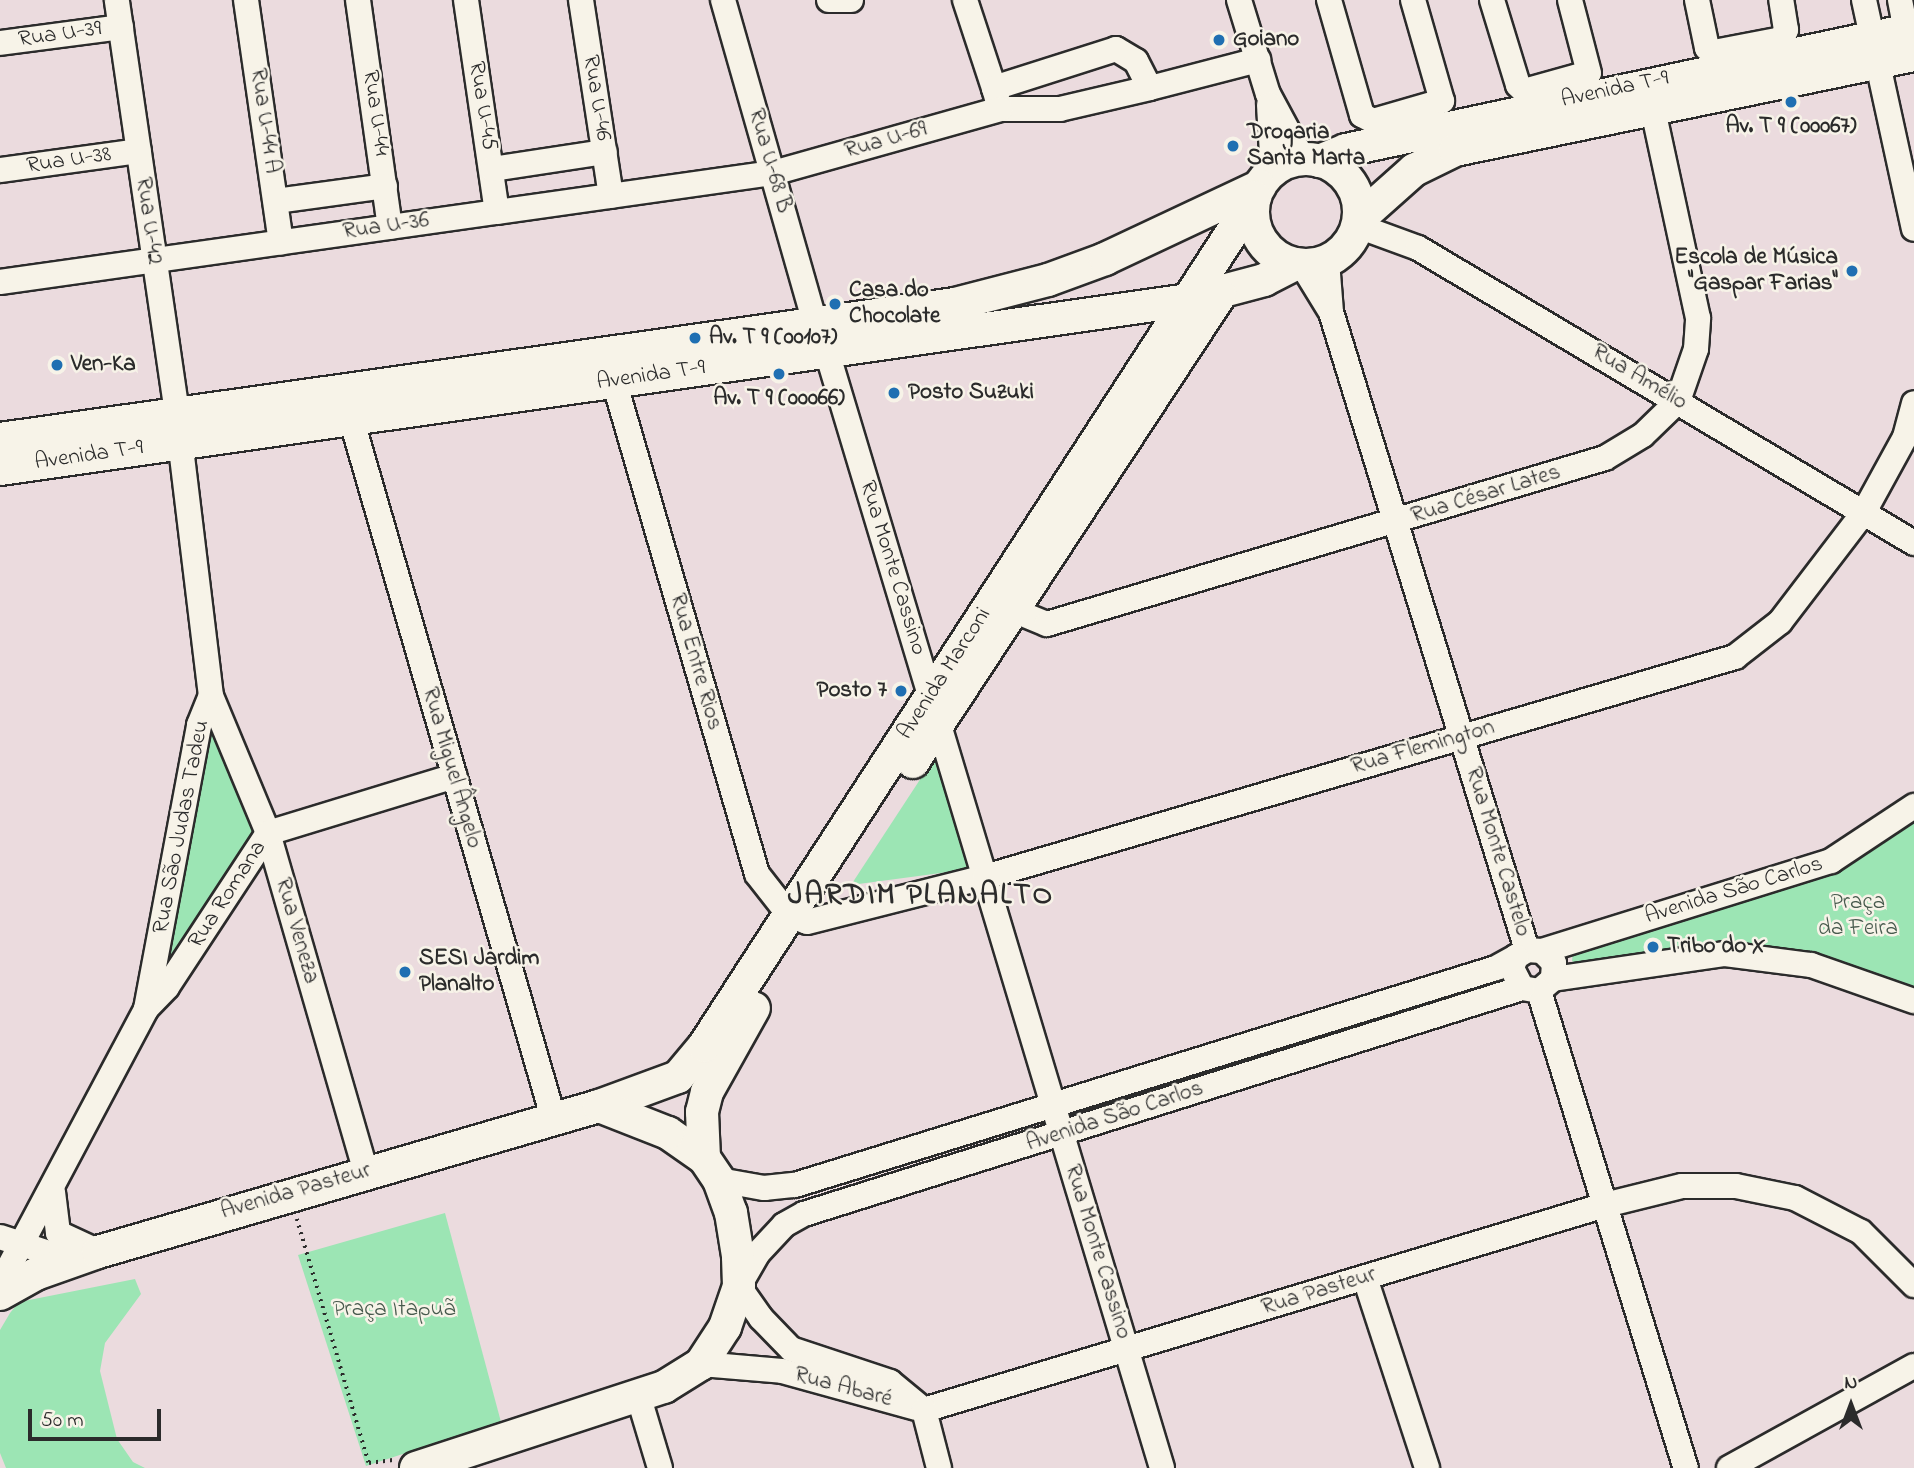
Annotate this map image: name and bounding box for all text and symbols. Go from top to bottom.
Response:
street label: Rua U-39 [17,16,103,54]
place label: Goiano [1233,26,1299,54]
marker: Goiano [1211,32,1227,48]
street label: Rua U-46 [576,53,616,143]
street label: Rua U-45 [461,60,503,152]
street label: Avenida T-9 [1559,65,1671,115]
street label: Rua U-44 A [243,67,285,175]
street label: Rua U-44 [355,68,395,158]
marker: Av. T 9 (00067) [1783,94,1799,110]
street label: Rua U-68 B [741,106,797,216]
place label: Av. T 9 (00067) [1726,113,1856,141]
street label: Rua U-69 [842,116,930,166]
place label: Drogaria Santa Marta [1247,119,1365,173]
marker: Drogaria Santa Marta [1225,138,1241,154]
street label: Rua U-38 [25,141,113,181]
street label: Rua U-42 [128,175,168,267]
street label: Rua U-36 [341,207,431,247]
place label: Escola de Música "Gaspar Farias" [1674,244,1838,298]
marker: Escola de Música "Gaspar Farias" [1844,263,1860,279]
place label: Casa do Chocolate [849,277,940,331]
marker: Casa do Chocolate [827,296,843,312]
place label: Av. T 9 (00107) [709,324,837,352]
marker: Av. T 9 (00107) [687,330,703,346]
street label: Rua Amélio [1586,339,1692,417]
place label: Ven-Ka [71,351,136,379]
street label: Avenida T-9 [595,355,707,397]
marker: Ven-Ka [49,357,65,373]
marker: Av. T 9 (00066) [771,366,787,382]
place label: Posto Suzuki [908,379,1034,407]
place label: Av. T 9 (00066) [713,385,845,413]
marker: Posto Suzuki [886,385,902,401]
street label: Avenida T-9 [33,435,145,477]
street label: Rua César Lates [1408,459,1564,531]
street label: Rua Monte Cassino [852,477,932,659]
street label: Rua Entre Rios [662,591,728,733]
street label: Avenida Marconi [892,603,998,745]
place label: Posto 7 [816,677,887,705]
marker: Posto 7 [893,683,909,699]
street label: Rua Miguel Ângelo [415,684,487,852]
street label: Rua Flemington [1348,714,1498,782]
street label: Rua São Judas Tadeu [148,718,216,936]
street label: Rua Monte Castelo [1458,764,1536,940]
street label: Rua Romana [183,836,273,954]
street label: Avenida São Carlos [1642,851,1826,931]
street label: Rua Veneza [268,875,324,987]
district label: JARDIM PLANALTO [790,878,1052,914]
park label: Praça da Feira [1818,889,1898,943]
place label: Tribo do X [1667,933,1765,961]
marker: Tribo do X [1645,939,1661,955]
place label: SESI Jardim Planalto [419,945,539,999]
marker: SESI Jardim Planalto [397,964,413,980]
street label: Avenida São Carlos [1023,1075,1207,1159]
street label: Avenida Pasteur [218,1157,374,1227]
street label: Rua Monte Cassino [1057,1161,1137,1343]
street label: Rua Pasteur [1258,1262,1380,1322]
park label: Praça Itapuã [333,1296,455,1324]
street label: Rua Abaré [791,1362,895,1414]
north arrow [1816,1370,1886,1440]
text: N [1845,1370,1857,1397]
scale bar [32,1394,164,1438]
text: 50 m [41,1406,84,1436]

